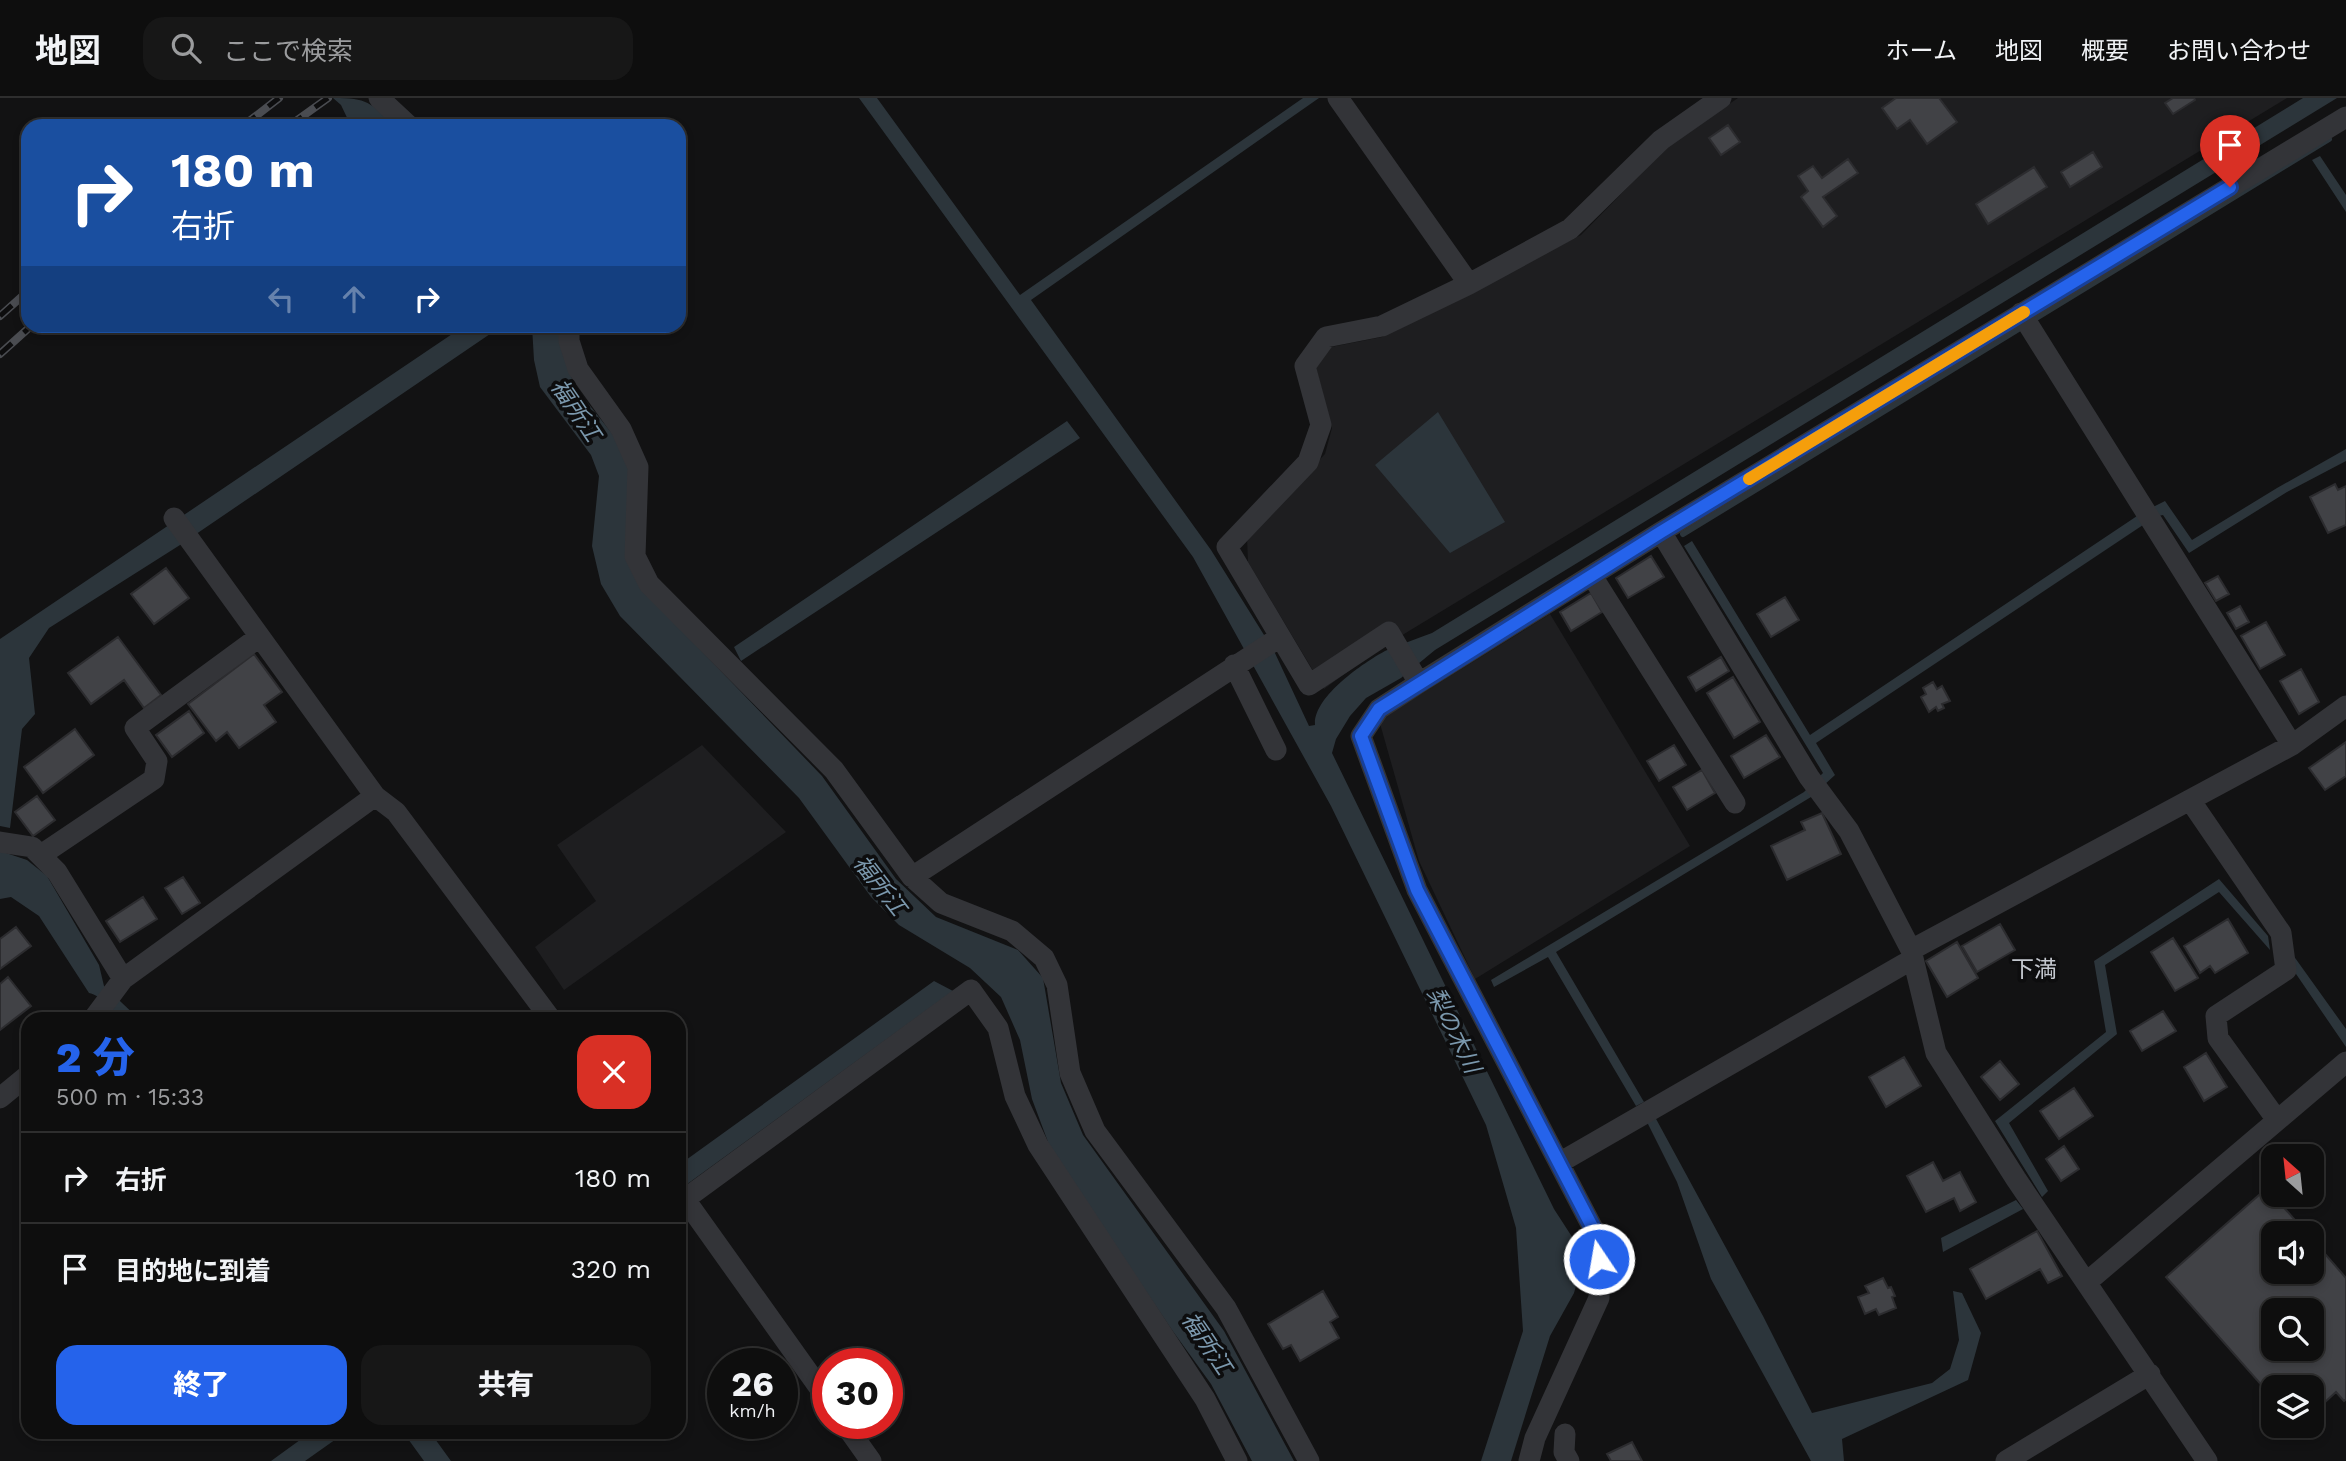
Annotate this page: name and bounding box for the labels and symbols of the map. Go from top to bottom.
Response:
pin [2200,115,2260,187]
water label: 福所江 [545,374,608,449]
water label: 福所江 [848,850,913,923]
district label: 下満 [2011,956,2057,983]
water label: 梨の木川 [1421,983,1487,1080]
north arrow [2261,1144,2324,1208]
position arrow [1562,1222,1636,1296]
water label: 福所江 [1176,1307,1239,1382]
speed limit sign: 30 [812,1348,903,1439]

